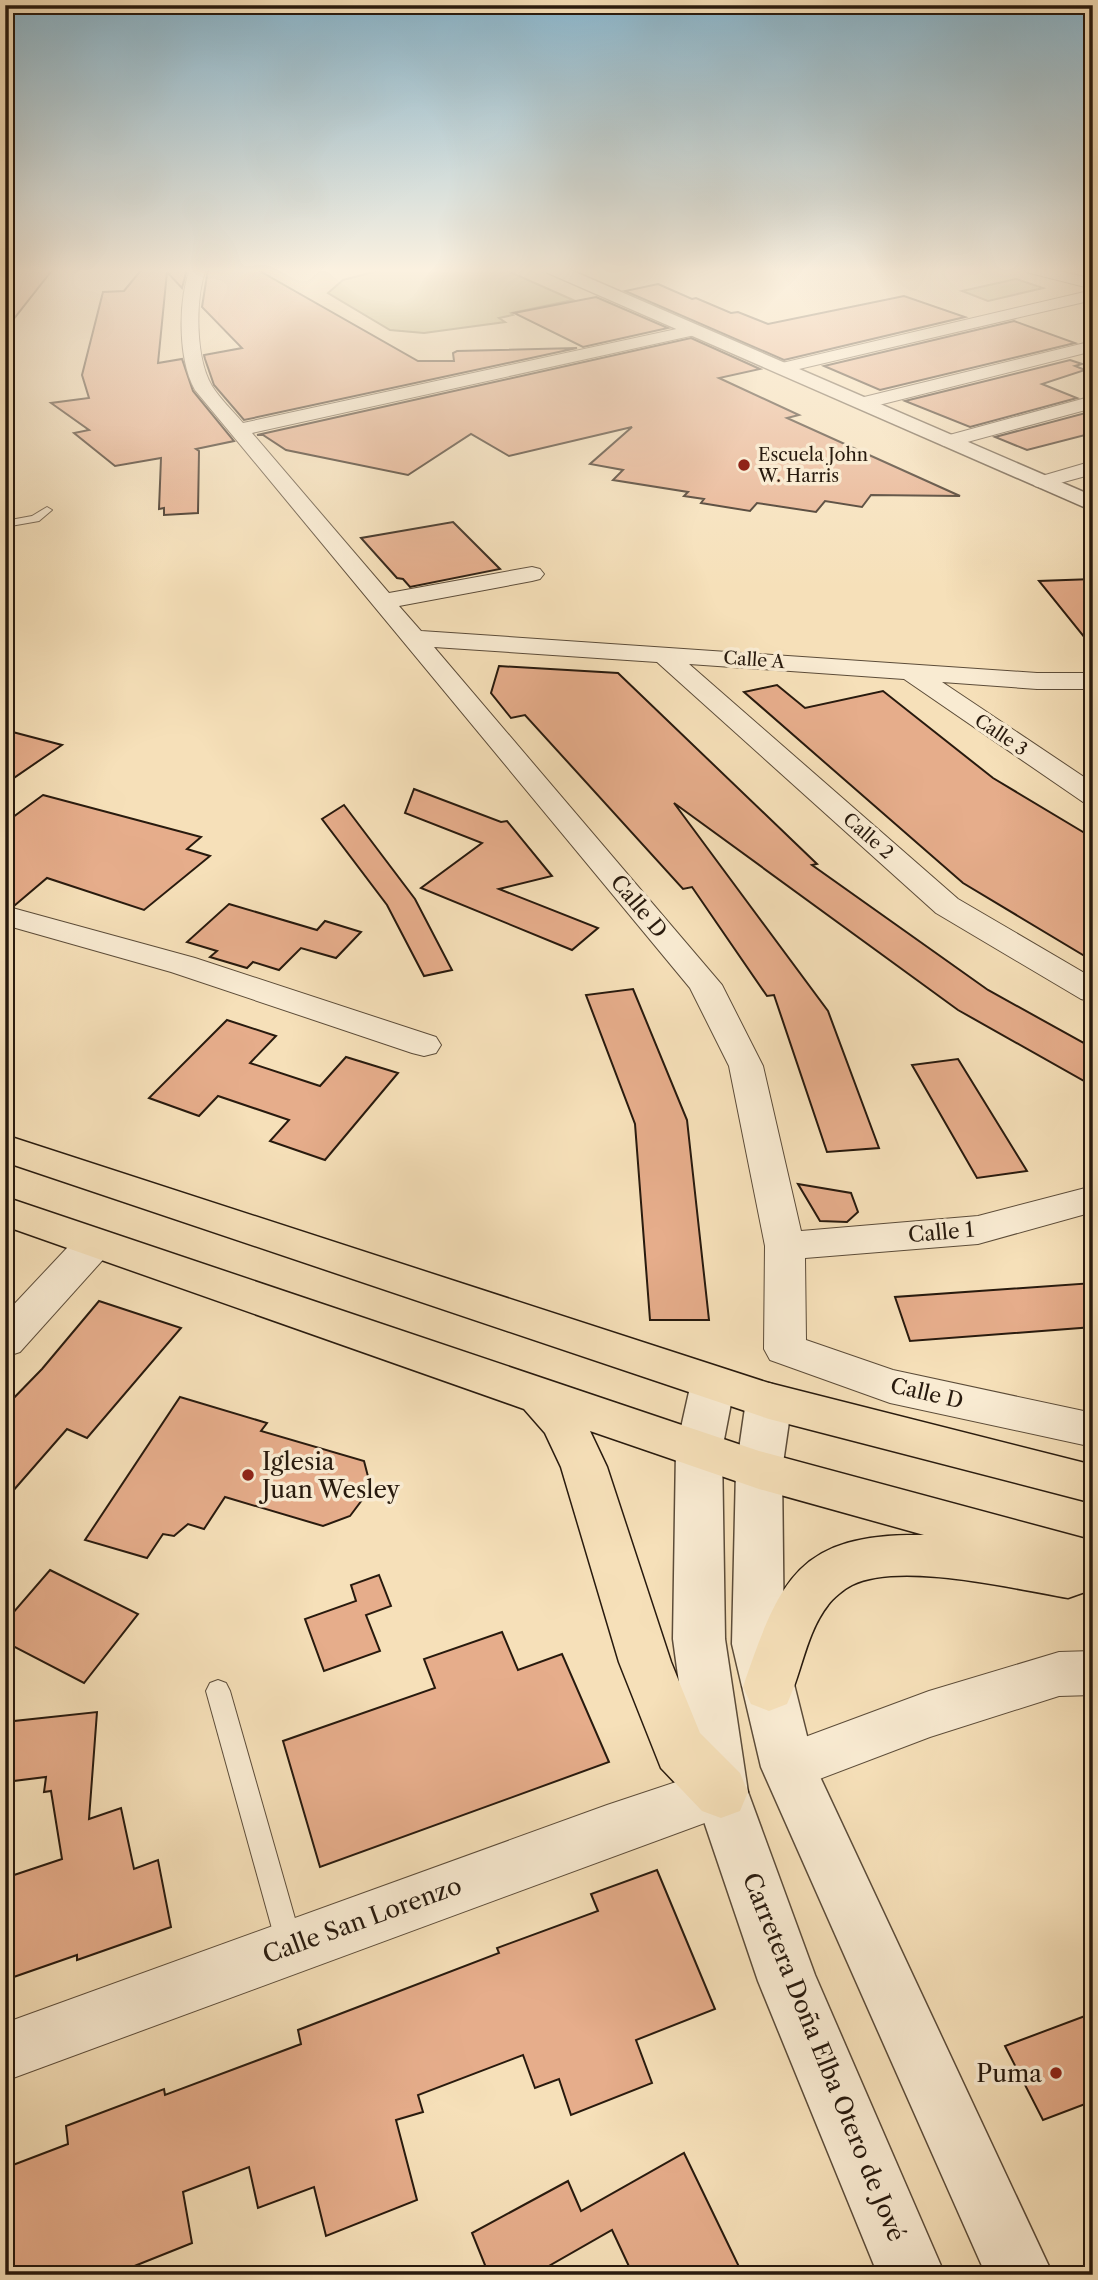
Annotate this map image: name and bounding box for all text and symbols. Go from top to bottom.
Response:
place label: Escuela John W. Harris [757,444,868,487]
marker: Escuela John W. Harris [736,457,752,473]
street label: Calle A [723,647,786,673]
street label: Calle 3 [970,709,1032,761]
street label: Calle 2 [838,808,898,864]
street label: Calle D [606,870,672,942]
street label: Calle 1 [907,1217,975,1247]
street label: Calle D [888,1372,966,1414]
place label: Iglesia Juan Wesley [258,1447,400,1504]
marker: Iglesia Juan Wesley [240,1467,256,1483]
street label: Carretera Doña Elba Otero de Jové [737,1868,911,2246]
street label: Calle San Lorenzo [259,1871,465,1969]
place label: Puma [976,2059,1042,2088]
marker: Puma [1048,2065,1064,2081]

